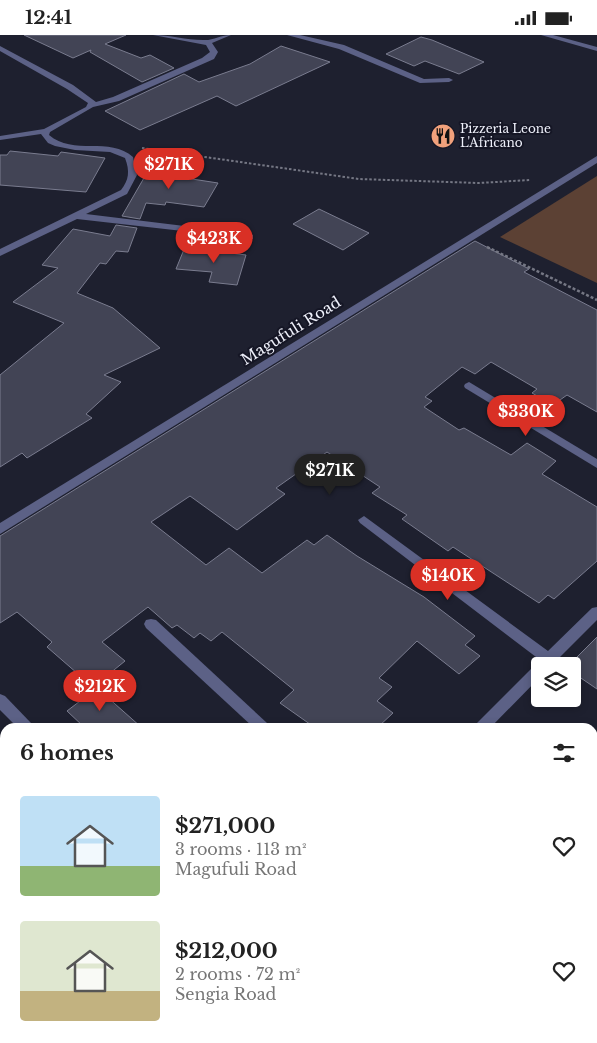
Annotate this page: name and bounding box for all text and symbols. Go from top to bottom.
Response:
text: 12:41 [25,6,72,29]
place label: Pizzeria Leone L'Africano [460,121,551,150]
restaurant icon: Pizzeria Leone L'Africano [430,123,456,149]
pin: $271K [134,147,204,190]
text: $271K [144,154,194,174]
pin: $423K [179,221,249,264]
text: $423K [187,228,241,248]
street label: Magufuli Road [237,292,344,369]
pin: $330K [491,395,561,437]
text: $330K [498,401,554,421]
pin: $271K [295,453,365,496]
text: $271K [305,460,355,480]
pin: $140K [413,559,483,601]
text: $140K [421,565,475,585]
map controls [531,657,581,707]
button: layers [531,657,581,707]
pin: $212K [65,669,135,712]
text: $212K [74,676,126,696]
icon: filters [550,739,578,767]
text: 6 homes [20,740,114,766]
text: $271,000 [175,813,275,839]
icon: home [60,816,120,876]
icon: heart [550,832,578,860]
text: 3 rooms · 113 m² [175,839,306,859]
text: Magufuli Road [175,859,297,879]
text: $212,000 [175,938,278,964]
icon: home [60,941,120,1001]
icon: heart [550,957,578,985]
text: 2 rooms · 72 m² [175,964,300,984]
text: Sengia Road [175,984,276,1004]

